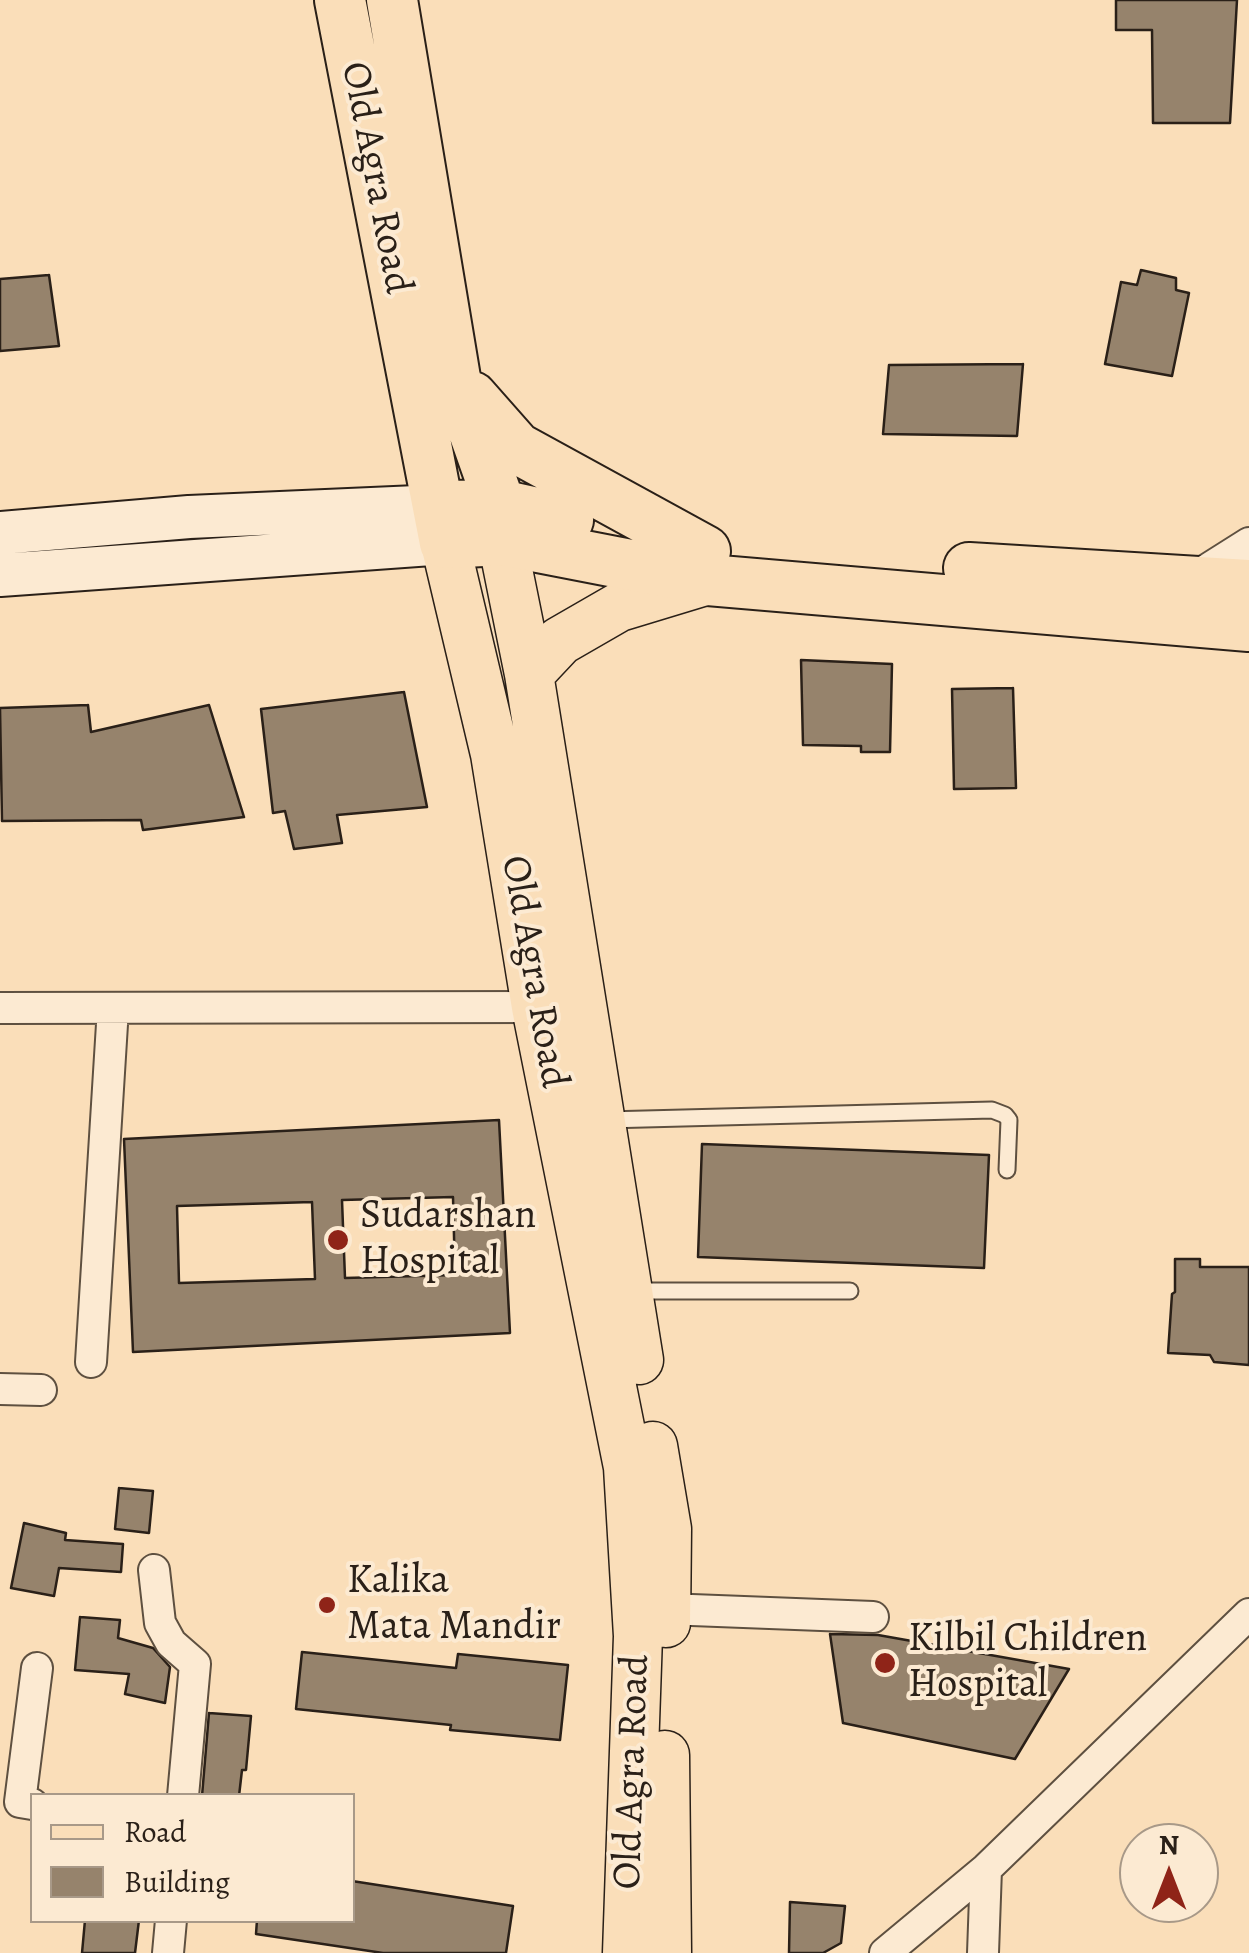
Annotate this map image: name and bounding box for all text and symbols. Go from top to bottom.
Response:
street label: Old Agra Road [329,58,421,298]
street label: Old Agra Road [489,852,577,1092]
place label: Sudarshan Hospital [360,1193,536,1287]
marker: Sudarshan Hospital [325,1227,351,1253]
place label: Kalika Mata Mandir [347,1558,561,1652]
marker: Kalika Mata Mandir [316,1594,338,1616]
place label: Kilbil Children Hospital [908,1616,1147,1710]
marker: Kilbil Children Hospital [872,1650,898,1676]
street label: Old Agra Road [605,1654,661,1890]
legend [30,1793,355,1923]
text: Road [124,1812,186,1852]
north arrow [1119,1823,1219,1923]
text: N [1159,1826,1179,1864]
text: Building [124,1862,230,1902]

